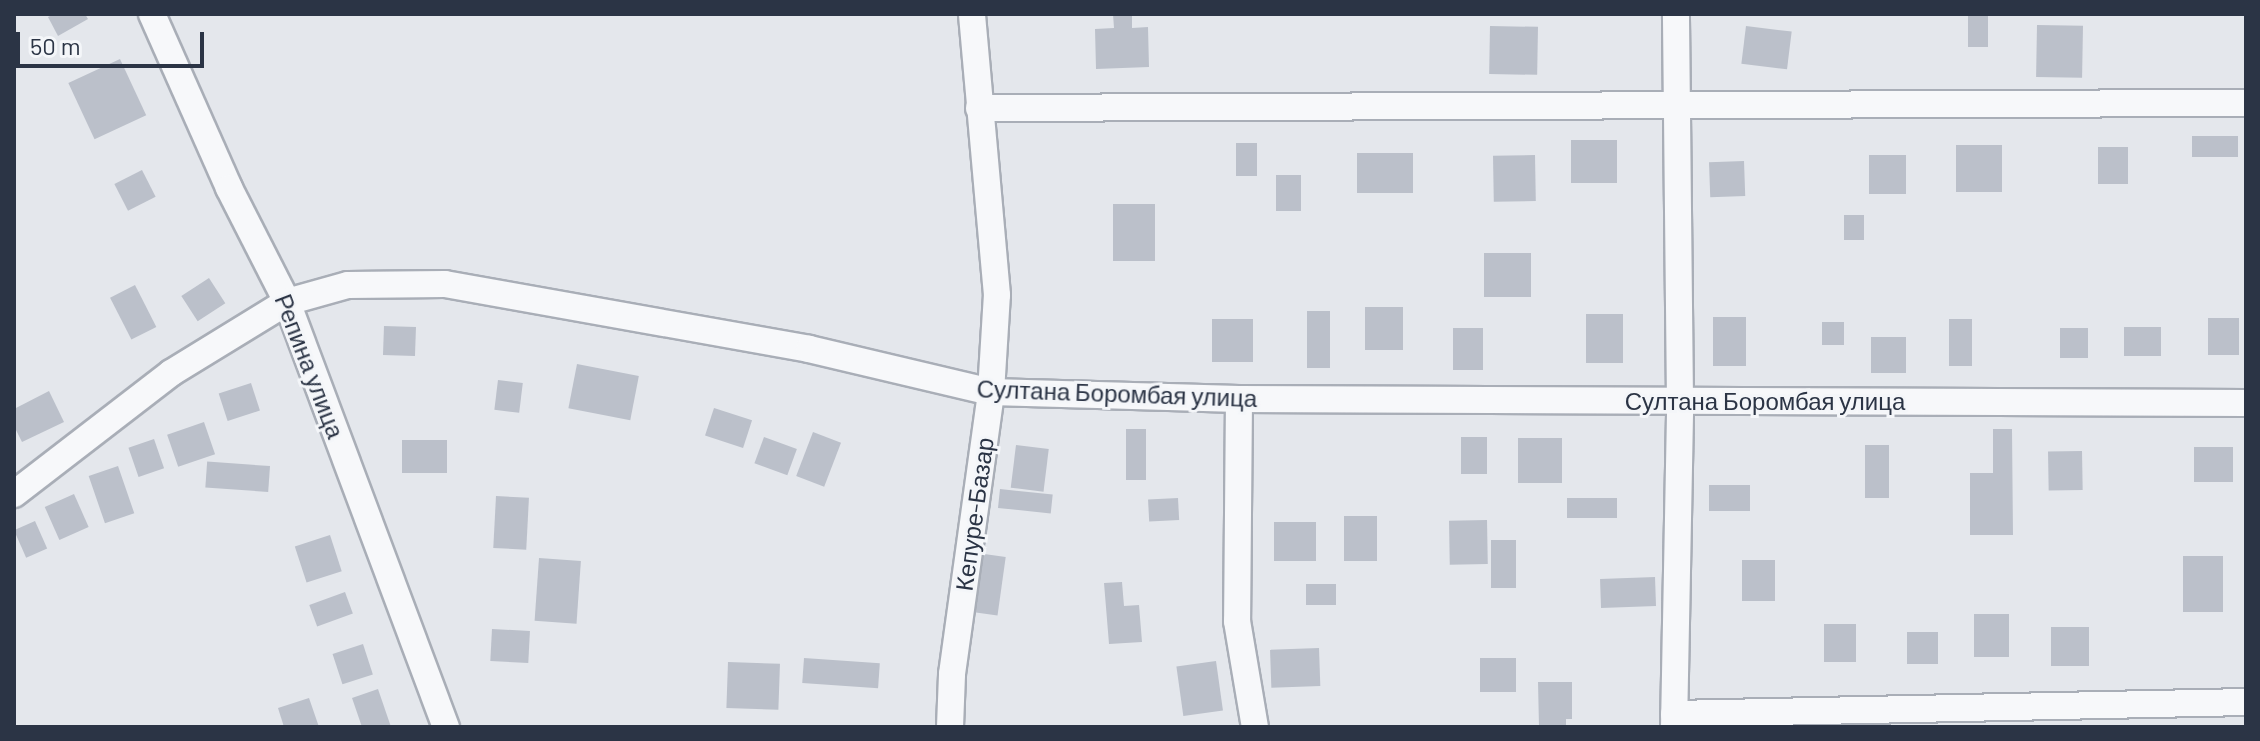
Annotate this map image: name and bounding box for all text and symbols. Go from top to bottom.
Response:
scale bar [20,16,208,66]
text: 50 m [30,31,81,60]
street label: Репина улица [269,290,351,442]
street label: Султана Боромбая улица [976,374,1258,412]
street label: Султана Боромбая улица [1625,387,1905,415]
street label: Кепуре-Базар [949,435,999,593]

